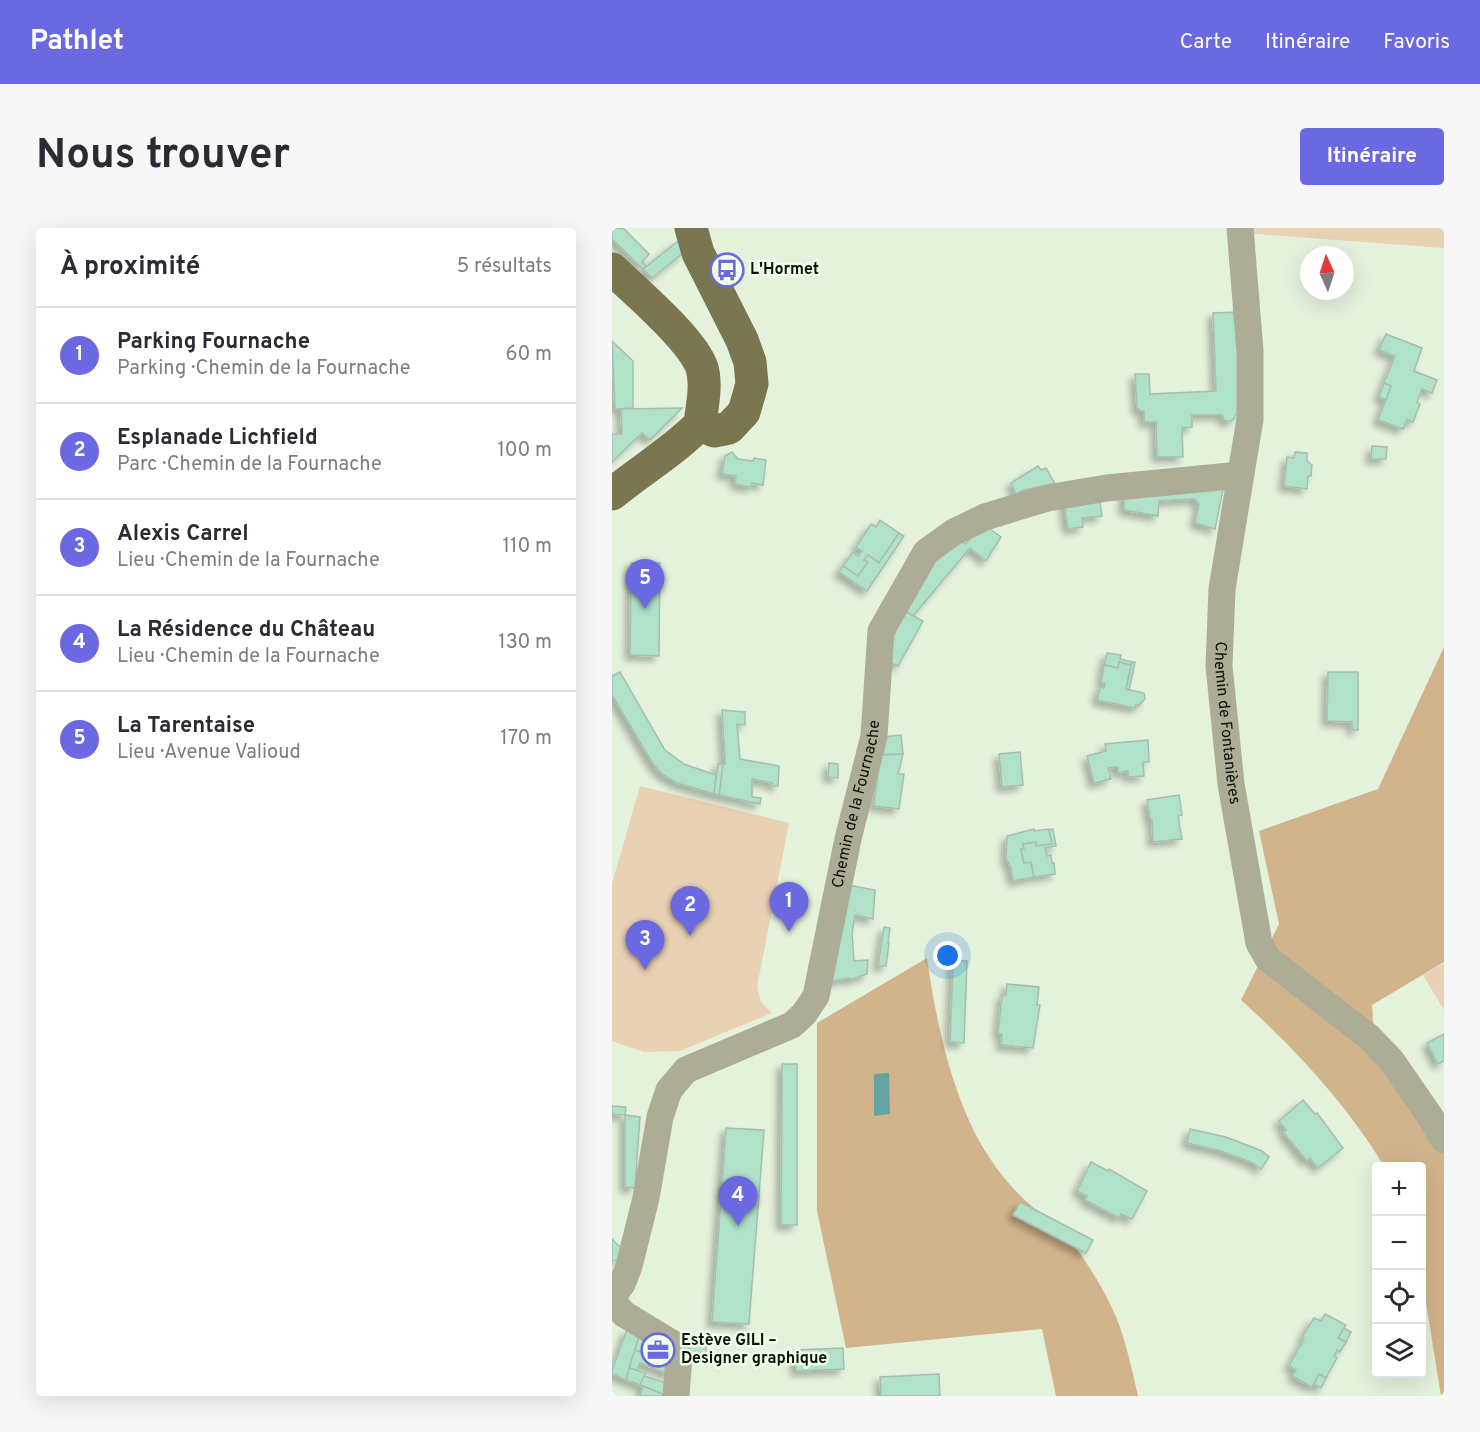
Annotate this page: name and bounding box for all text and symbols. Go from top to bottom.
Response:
text: Pathlet [30,24,124,60]
text: Carte [1180,29,1232,56]
text: Itinéraire [1265,29,1350,56]
text: Favoris [1383,29,1450,56]
button: Itinéraire [1300,128,1444,185]
text: Nous trouver [36,130,290,183]
north arrow [1300,246,1354,300]
text: À proximité [60,251,200,284]
bus stop icon: L'Hormet [709,252,745,288]
text: 5 résultats [457,254,552,280]
place label: L'Hormet [750,260,819,280]
text: Parking Fournache [117,329,310,356]
text: 1 [76,342,84,368]
text: 60 m [506,342,552,368]
text: Parking · Chemin de la Fournache [117,356,411,382]
text: Esplanade Lichfield [117,425,318,452]
text: 2 [73,438,86,464]
text: 100 m [497,438,552,464]
text: Parc · Chemin de la Fournache [117,452,382,478]
text: Alexis Carrel [117,521,249,548]
text: 3 [74,534,86,560]
text: 110 m [503,534,552,560]
text: Lieu · Chemin de la Fournache [117,548,380,574]
pin: 5 [626,560,664,609]
text: La Résidence du Château [117,617,375,644]
text: 4 [73,630,86,656]
text: 130 m [498,630,552,656]
street label: Chemin de Fontanières [1209,641,1244,806]
text: Lieu · Chemin de la Fournache [117,644,380,670]
text: La Tarentaise [117,713,255,740]
street label: Chemin de la Fournache [828,720,885,890]
text: 5 [73,726,86,752]
text: 170 m [500,726,552,752]
text: Lieu · Avenue Valioud [117,740,301,766]
pin: 1 [770,882,808,932]
pin: 2 [670,886,710,936]
pin: 3 [626,920,664,970]
your location [933,941,962,970]
map controls [1372,1162,1426,1378]
button: + [1372,1162,1426,1216]
pin: 4 [718,1176,758,1226]
button: − [1372,1216,1426,1270]
button: locate [1372,1270,1426,1324]
button: layers [1372,1324,1426,1378]
place label: Estève GILI – Designer graphique [681,1331,827,1369]
office icon: Estève GILI – Designer graphique [640,1332,676,1368]

